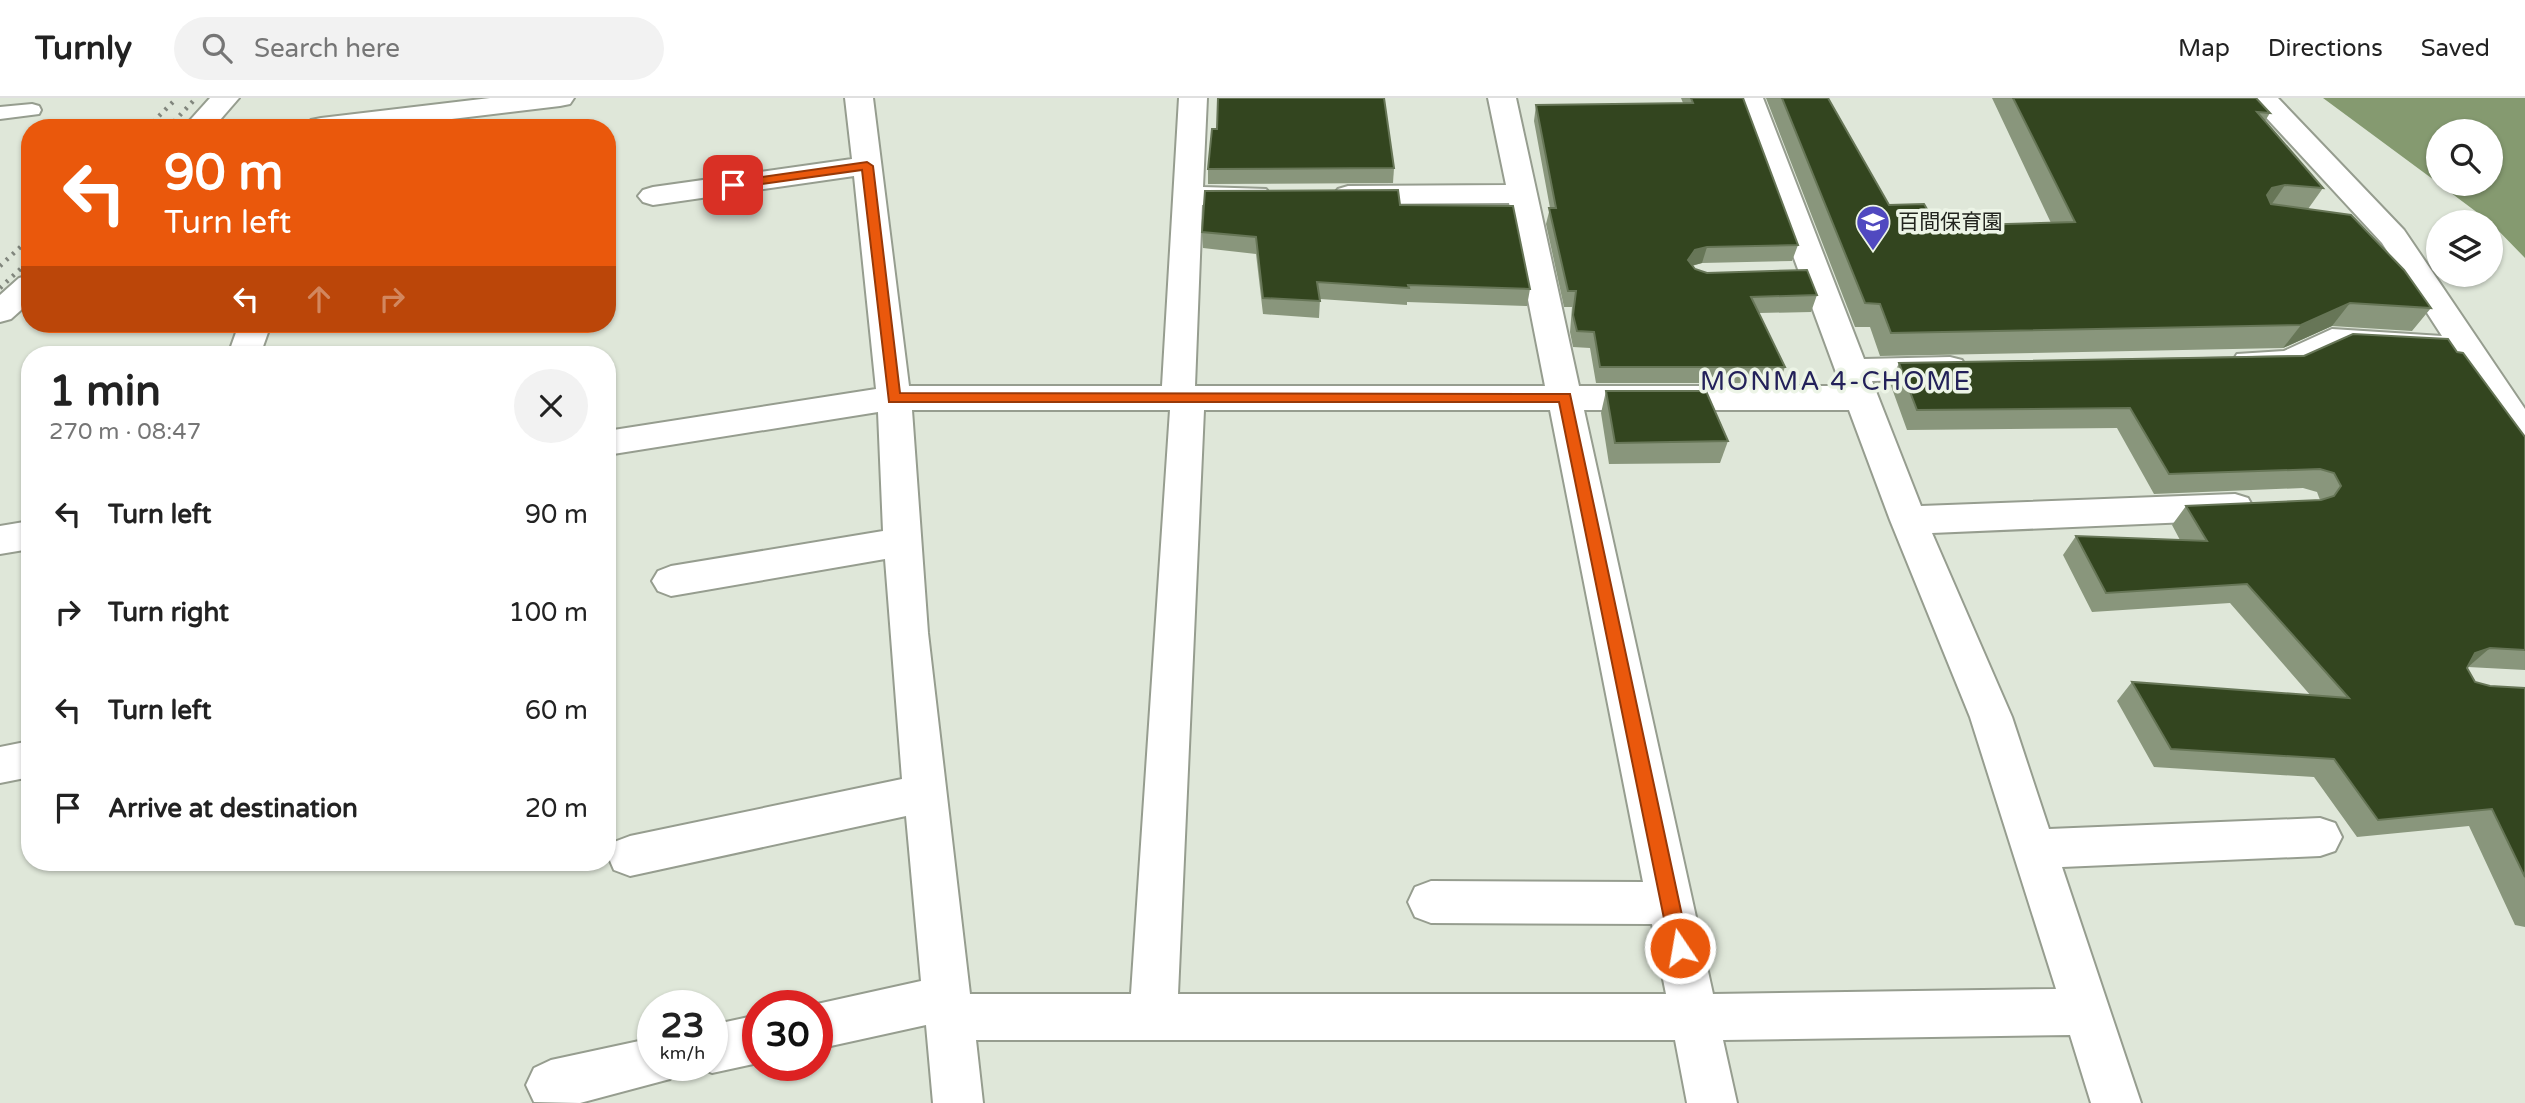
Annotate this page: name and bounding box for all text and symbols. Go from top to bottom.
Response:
search box [174,17,664,80]
text: Turnly [35,29,132,68]
icon: search [198,29,236,67]
text: Search here [254,33,400,64]
text: Map [2178,34,2230,63]
text: Directions [2268,34,2383,63]
text: Saved [2421,34,2490,63]
map controls [2426,119,2503,287]
button: search [2426,119,2503,196]
text: 90 m [164,144,283,203]
icon: left [49,147,140,238]
pin [703,155,763,215]
icon: arrive [714,166,752,204]
school or university icon: 百間保育園 [1854,203,1892,252]
text: Turn left [164,204,291,242]
place label: 百間保育園 [1898,210,2003,235]
button: layers [2426,210,2503,287]
icon: left [227,280,265,318]
icon: ahead [300,280,338,318]
icon: right [373,280,411,318]
text: 1 min [49,366,161,417]
district label: MONMA 4-CHOME [1700,366,1972,397]
button: close [514,369,588,443]
text: 270 m · 08:47 [49,418,201,446]
icon: left [49,495,87,533]
text: Turn left [108,499,211,530]
text: 90 m [525,499,588,530]
icon: right [49,593,87,631]
text: Turn right [108,597,229,628]
text: 100 m [508,597,588,628]
icon: left [49,691,87,729]
text: Turn left [108,695,211,726]
text: 60 m [525,695,588,726]
icon: arrive [49,789,87,827]
text: Arrive at destination [108,793,358,824]
text: 20 m [525,793,588,824]
position arrow [1643,911,1717,985]
speed limit sign: 30 [742,990,833,1081]
text: 23 [661,1005,704,1047]
text: km/h [660,1042,705,1064]

